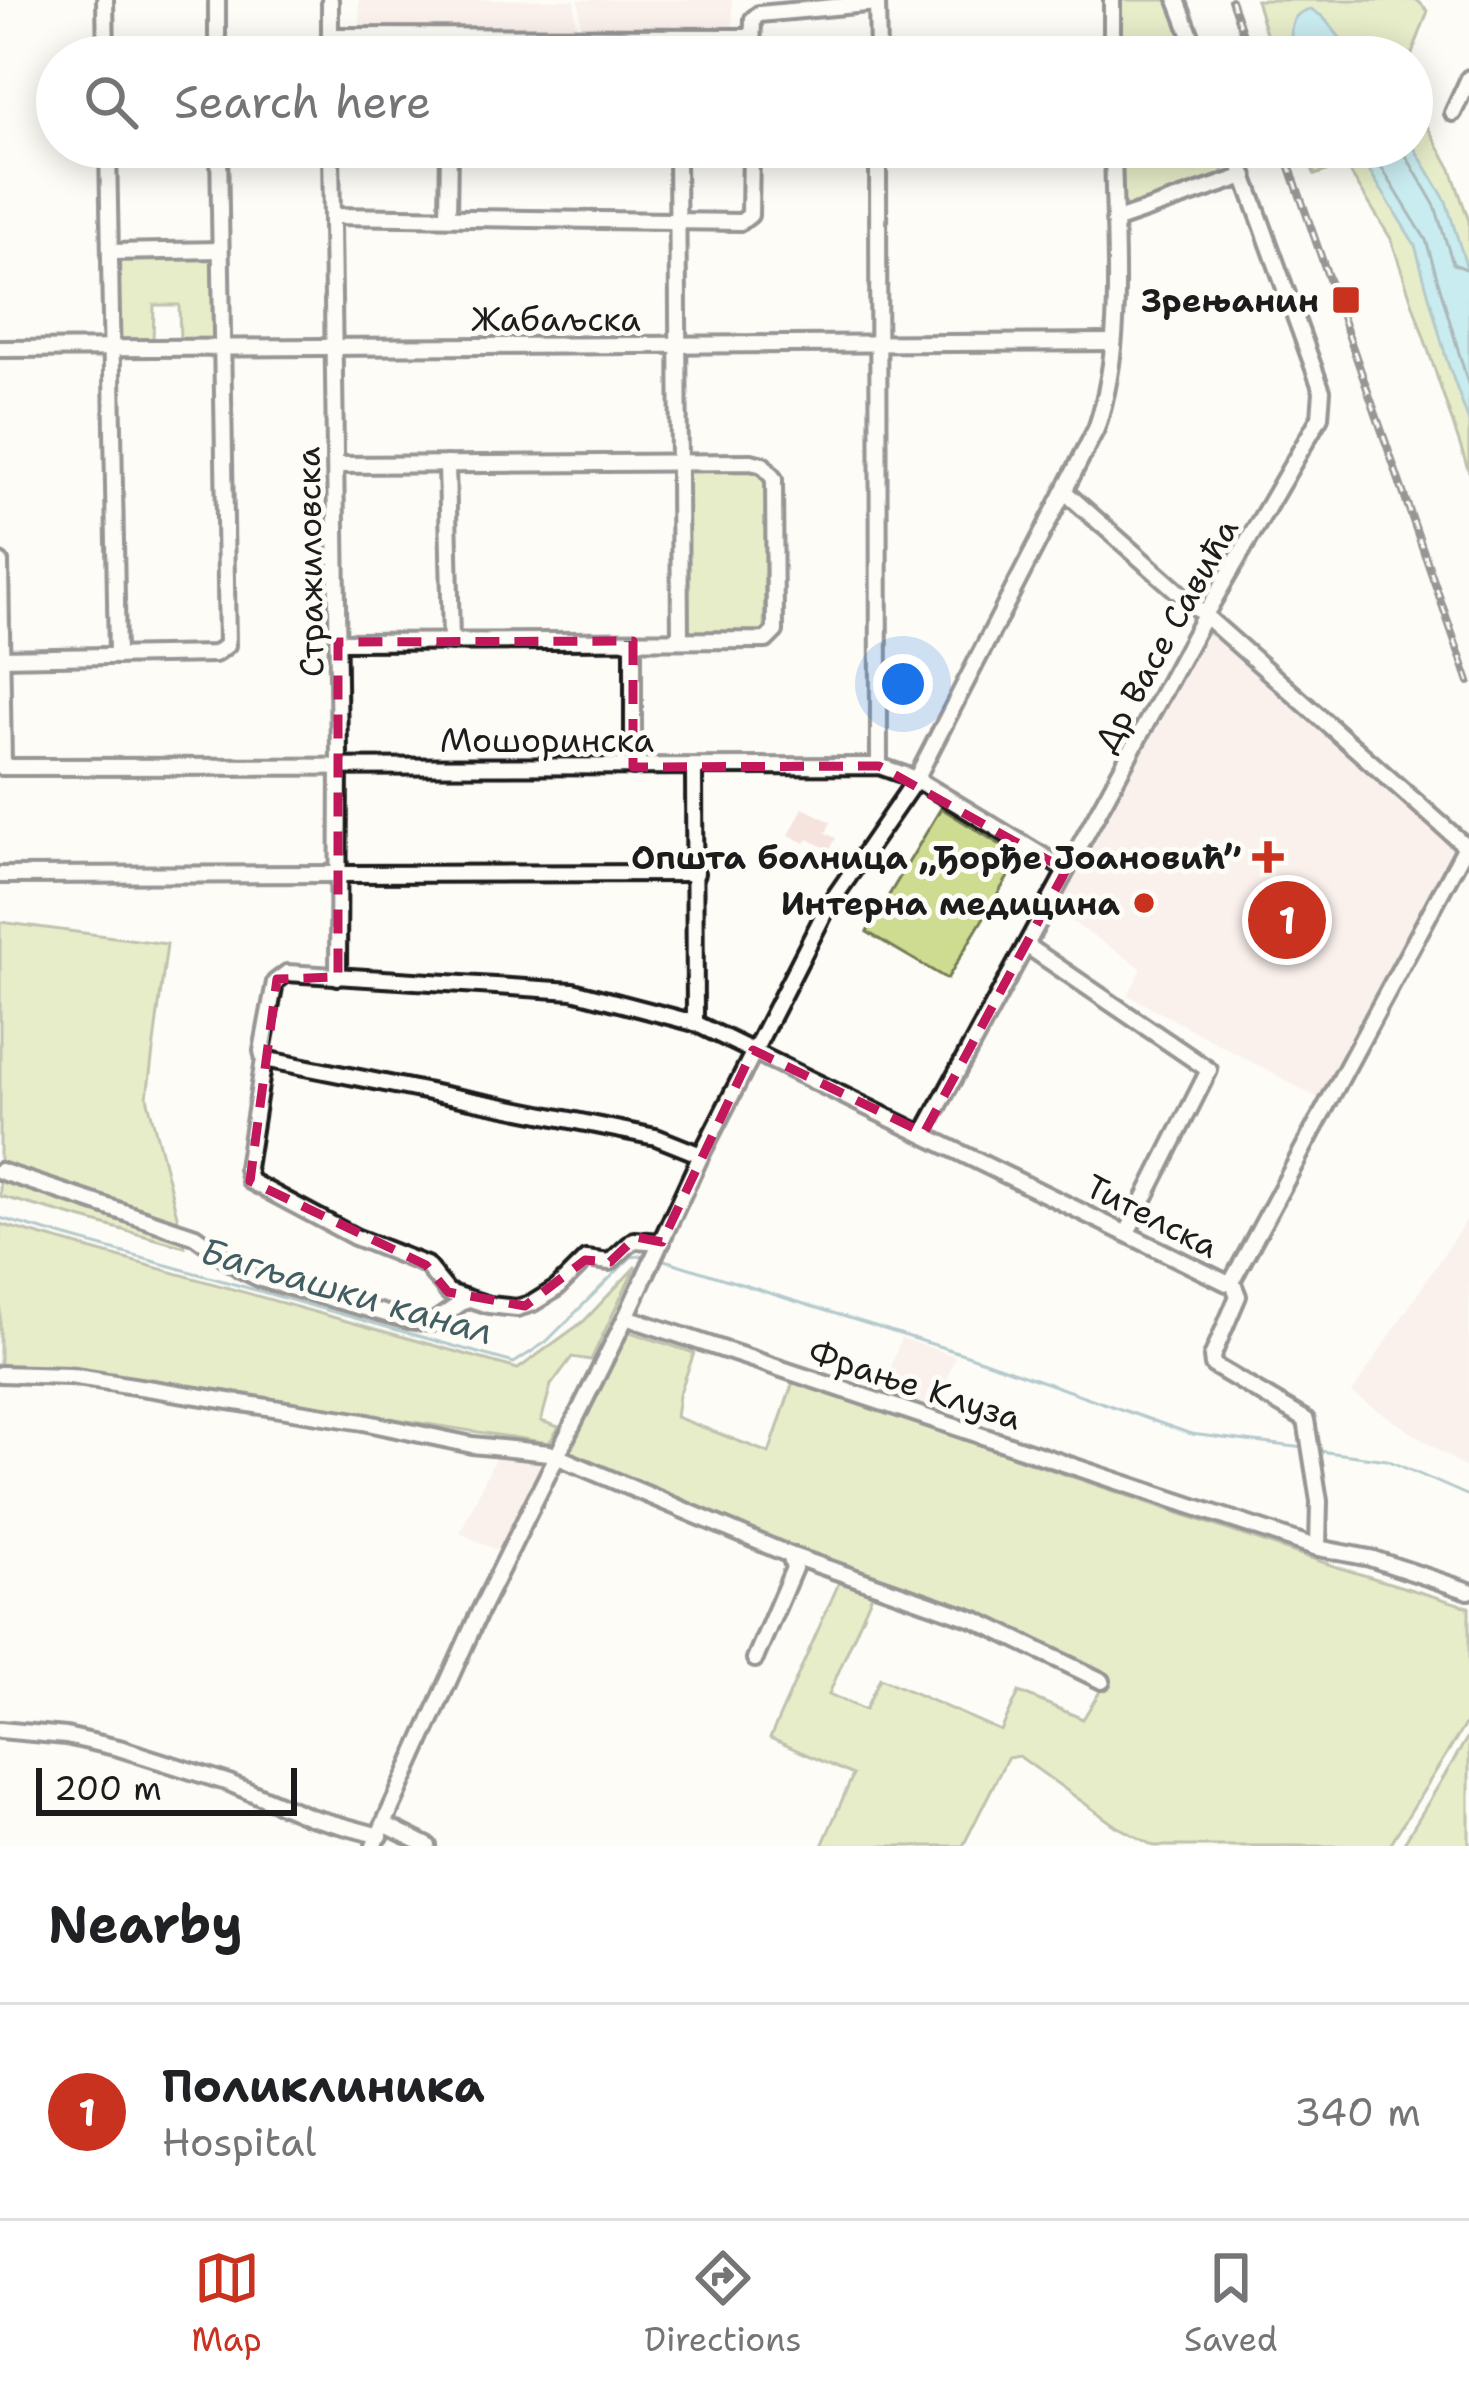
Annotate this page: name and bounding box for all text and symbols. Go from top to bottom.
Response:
search box [36,36,1433,168]
icon: search [78,69,144,135]
text: Search here [174,72,431,132]
place label: Зрењанин [1141,278,1319,323]
marker: Зрењанин [1330,284,1362,316]
street label: Жабаљска [471,297,641,342]
street label: Стражиловска [285,446,335,678]
street label: Др Васе Савића [1083,510,1249,760]
your location [873,654,933,714]
street label: Мошоринска [440,718,654,763]
place label: Општа болница „Ђорђе Јоановић” [631,835,1241,880]
marker: Општа болница „Ђорђе Јоановић” [1252,841,1284,873]
pin: 1 [1248,875,1326,965]
place label: Интерна медицина [781,881,1120,926]
marker: Интерна медицина [1131,890,1157,916]
street label: Тителска [1078,1163,1226,1269]
water label: Багљашки канал [195,1226,499,1356]
street label: Фрање Клуза [803,1329,1027,1441]
scale bar [36,1762,297,1815]
text: 200 m [54,1766,162,1811]
text: Nearby [48,1890,243,1958]
text: Поликлиника [162,2056,485,2116]
text: 1 [78,2086,96,2138]
text: 340 m [1294,2086,1421,2138]
text: Hospital [162,2116,316,2168]
tab: Map [191,2245,262,2362]
tab: Directions [644,2245,802,2362]
tab: Saved [1184,2245,1278,2362]

